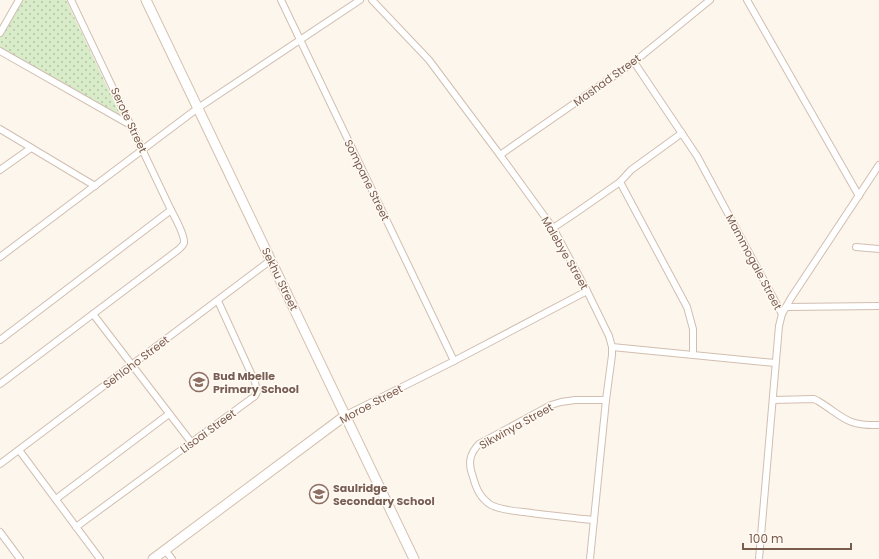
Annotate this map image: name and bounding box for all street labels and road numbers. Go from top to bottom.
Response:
street label: Mashad Street [570,50,644,110]
street label: Serote Street [107,85,151,155]
street label: Sompane Street [340,137,394,223]
street label: Mammogale Street [722,211,786,313]
street label: Malebye Street [538,213,592,293]
street label: Sekhu Street [258,245,302,313]
street label: Sehloho Street [100,332,172,392]
street label: Moroe Street [337,381,405,427]
street label: Sikwinya Street [476,399,556,453]
street label: Lisoai Street [177,405,239,457]

